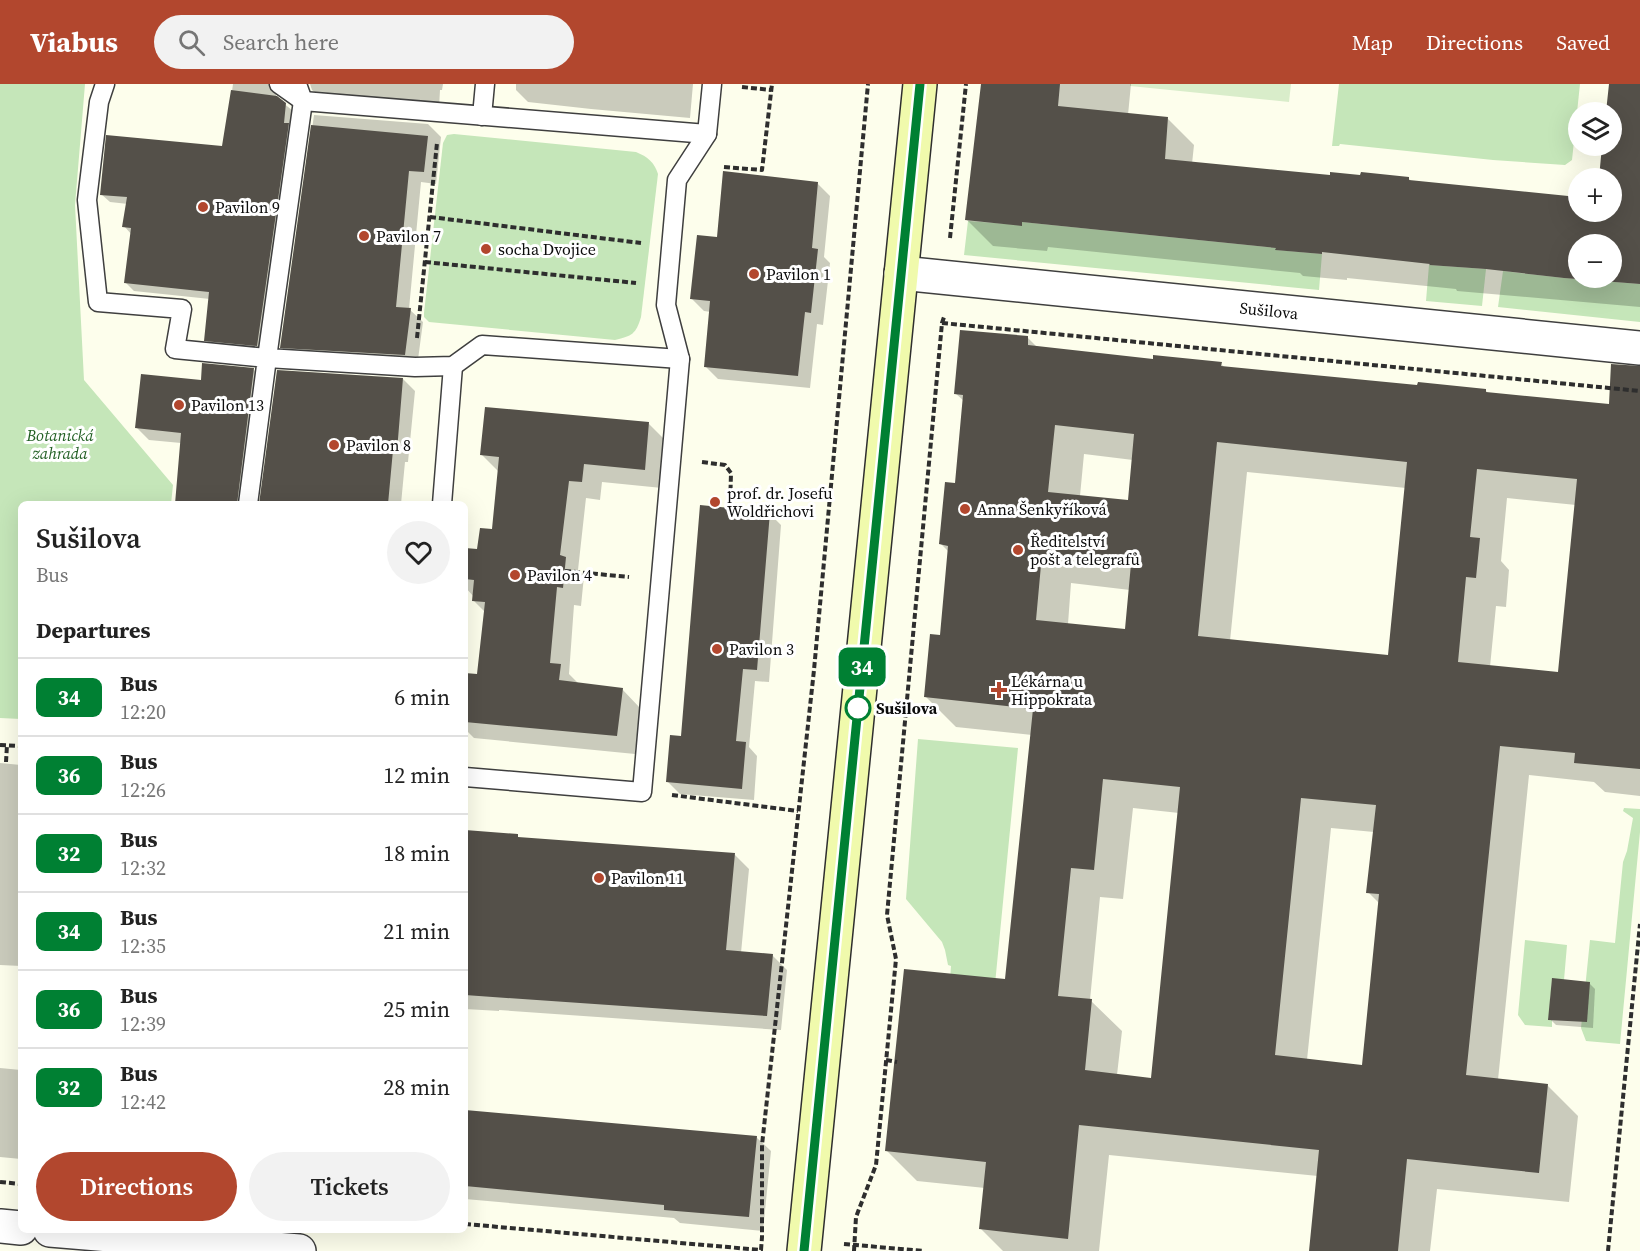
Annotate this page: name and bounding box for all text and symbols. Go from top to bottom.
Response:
search box [154,15,574,69]
text: Viabus [30,23,118,61]
icon: search [175,26,208,59]
text: Search here [223,27,339,57]
text: Map [1352,28,1393,57]
text: Directions [1426,28,1523,57]
text: Saved [1556,28,1610,57]
map controls [1568,102,1622,288]
button: layers [1568,102,1622,156]
button: + [1568,168,1622,222]
place label: Pavilon 9 [215,196,280,218]
marker: Pavilon 9 [196,200,210,214]
place label: Pavilon 7 [376,225,441,247]
marker: Pavilon 7 [357,229,371,243]
button: − [1568,234,1622,288]
place label: socha Dvojice [498,238,596,260]
marker: socha Dvojice [479,242,493,256]
place label: Pavilon 1 [766,263,831,285]
marker: Pavilon 1 [747,267,761,281]
street label: Sušilova [1239,296,1300,324]
place label: Pavilon 13 [191,394,264,416]
marker: Pavilon 13 [172,398,186,412]
park label: Botanická zahrada [25,424,94,464]
place label: Pavilon 8 [346,434,411,456]
marker: Pavilon 8 [327,438,341,452]
place label: prof. dr. Josefu Woldřichovi [727,482,833,522]
marker: prof. dr. Josefu Woldřichovi [708,495,722,509]
place label: Anna Šenkyříková [977,498,1107,520]
marker: Anna Šenkyříková [958,502,972,516]
text: Sušilova [36,519,141,557]
button: heart [387,521,450,584]
place label: Ředitelství pošt a telegrafů [1030,530,1140,570]
marker: Ředitelství pošt a telegrafů [1011,543,1025,557]
text: Bus [36,561,69,589]
place label: Pavilon 4 [527,564,592,586]
marker: Pavilon 4 [508,568,522,582]
text: Departures [36,615,150,645]
place label: Pavilon 3 [729,638,794,660]
marker: Pavilon 3 [710,642,724,656]
line badge: 34 [835,648,889,686]
text: 34 [851,653,873,682]
text: Bus [120,668,157,698]
place label: Lékárna u Hippokrata [1011,670,1093,710]
text: 6 min [394,682,450,712]
text: 34 [58,683,80,712]
marker: Lékárna u Hippokrata [992,683,1006,697]
marker: Sušilova [845,695,871,721]
place label: Sušilova [876,697,938,719]
text: 12:20 [120,698,166,726]
text: Bus [120,746,157,776]
text: 12 min [383,760,450,790]
text: 36 [58,761,80,790]
text: 12:26 [120,776,166,804]
text: Bus [120,824,157,854]
text: 18 min [383,838,450,868]
text: 32 [58,839,80,868]
text: 12:32 [120,854,166,882]
place label: Pavilon 11 [611,867,684,889]
marker: Pavilon 11 [592,871,606,885]
text: Bus [120,902,157,932]
text: 21 min [383,916,450,946]
text: 34 [58,917,80,946]
text: 12:35 [120,932,166,960]
text: Bus [120,980,157,1010]
text: 25 min [383,994,450,1024]
text: 36 [58,995,80,1024]
text: 12:39 [120,1010,166,1038]
text: Bus [120,1058,157,1088]
text: 28 min [383,1072,450,1102]
text: 32 [58,1073,80,1102]
text: 12:42 [120,1088,166,1116]
button: Directions [36,1152,237,1221]
button: Tickets [249,1152,450,1221]

